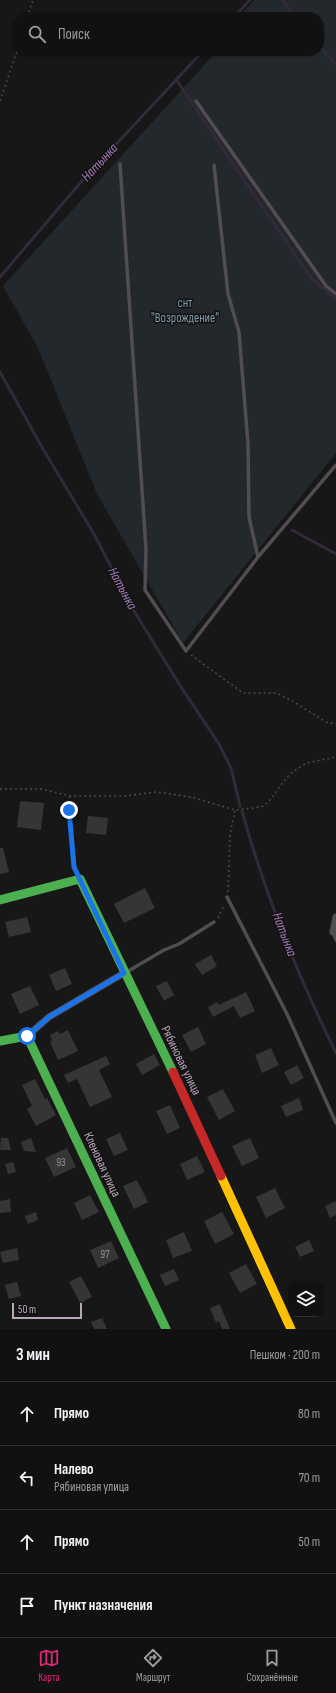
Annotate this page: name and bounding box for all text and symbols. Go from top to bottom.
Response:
search box [12,12,324,56]
icon: search [26,23,48,45]
text: Поиск [58,25,90,44]
water label: Натынка [78,140,121,185]
park label: снт "Возрождение" [151,295,219,326]
water label: Натынка [104,564,141,613]
route end [60,801,78,819]
water label: Натынка [268,910,301,959]
street label: Рябиновая улица [157,1023,205,1098]
route start [18,1027,36,1045]
street label: Кленовая улица [80,1129,124,1200]
house number: 93 [56,1156,66,1169]
house number: 97 [100,1248,110,1261]
map controls [288,1281,324,1317]
button: layers [288,1281,324,1317]
scale bar [12,1301,82,1320]
text: 50 m [18,1303,36,1316]
text: 3 мин [16,1345,50,1365]
text: Пешком · 200 m [250,1347,320,1363]
icon: ahead [16,1403,38,1425]
text: Прямо [54,1404,89,1423]
text: 80 m [298,1406,320,1422]
text: Налево [54,1460,94,1479]
icon: left [16,1467,38,1489]
text: 70 m [299,1470,320,1486]
text: Рябиновая улица [54,1479,129,1495]
icon: ahead [16,1531,38,1553]
text: Прямо [54,1532,89,1551]
text: 50 m [299,1534,320,1550]
icon: arrive [16,1595,38,1617]
text: Пункт назначения [54,1596,152,1615]
tab: Карта [38,1647,60,1684]
tab: Маршрут [136,1647,171,1684]
tab: Сохранённые [247,1647,298,1684]

